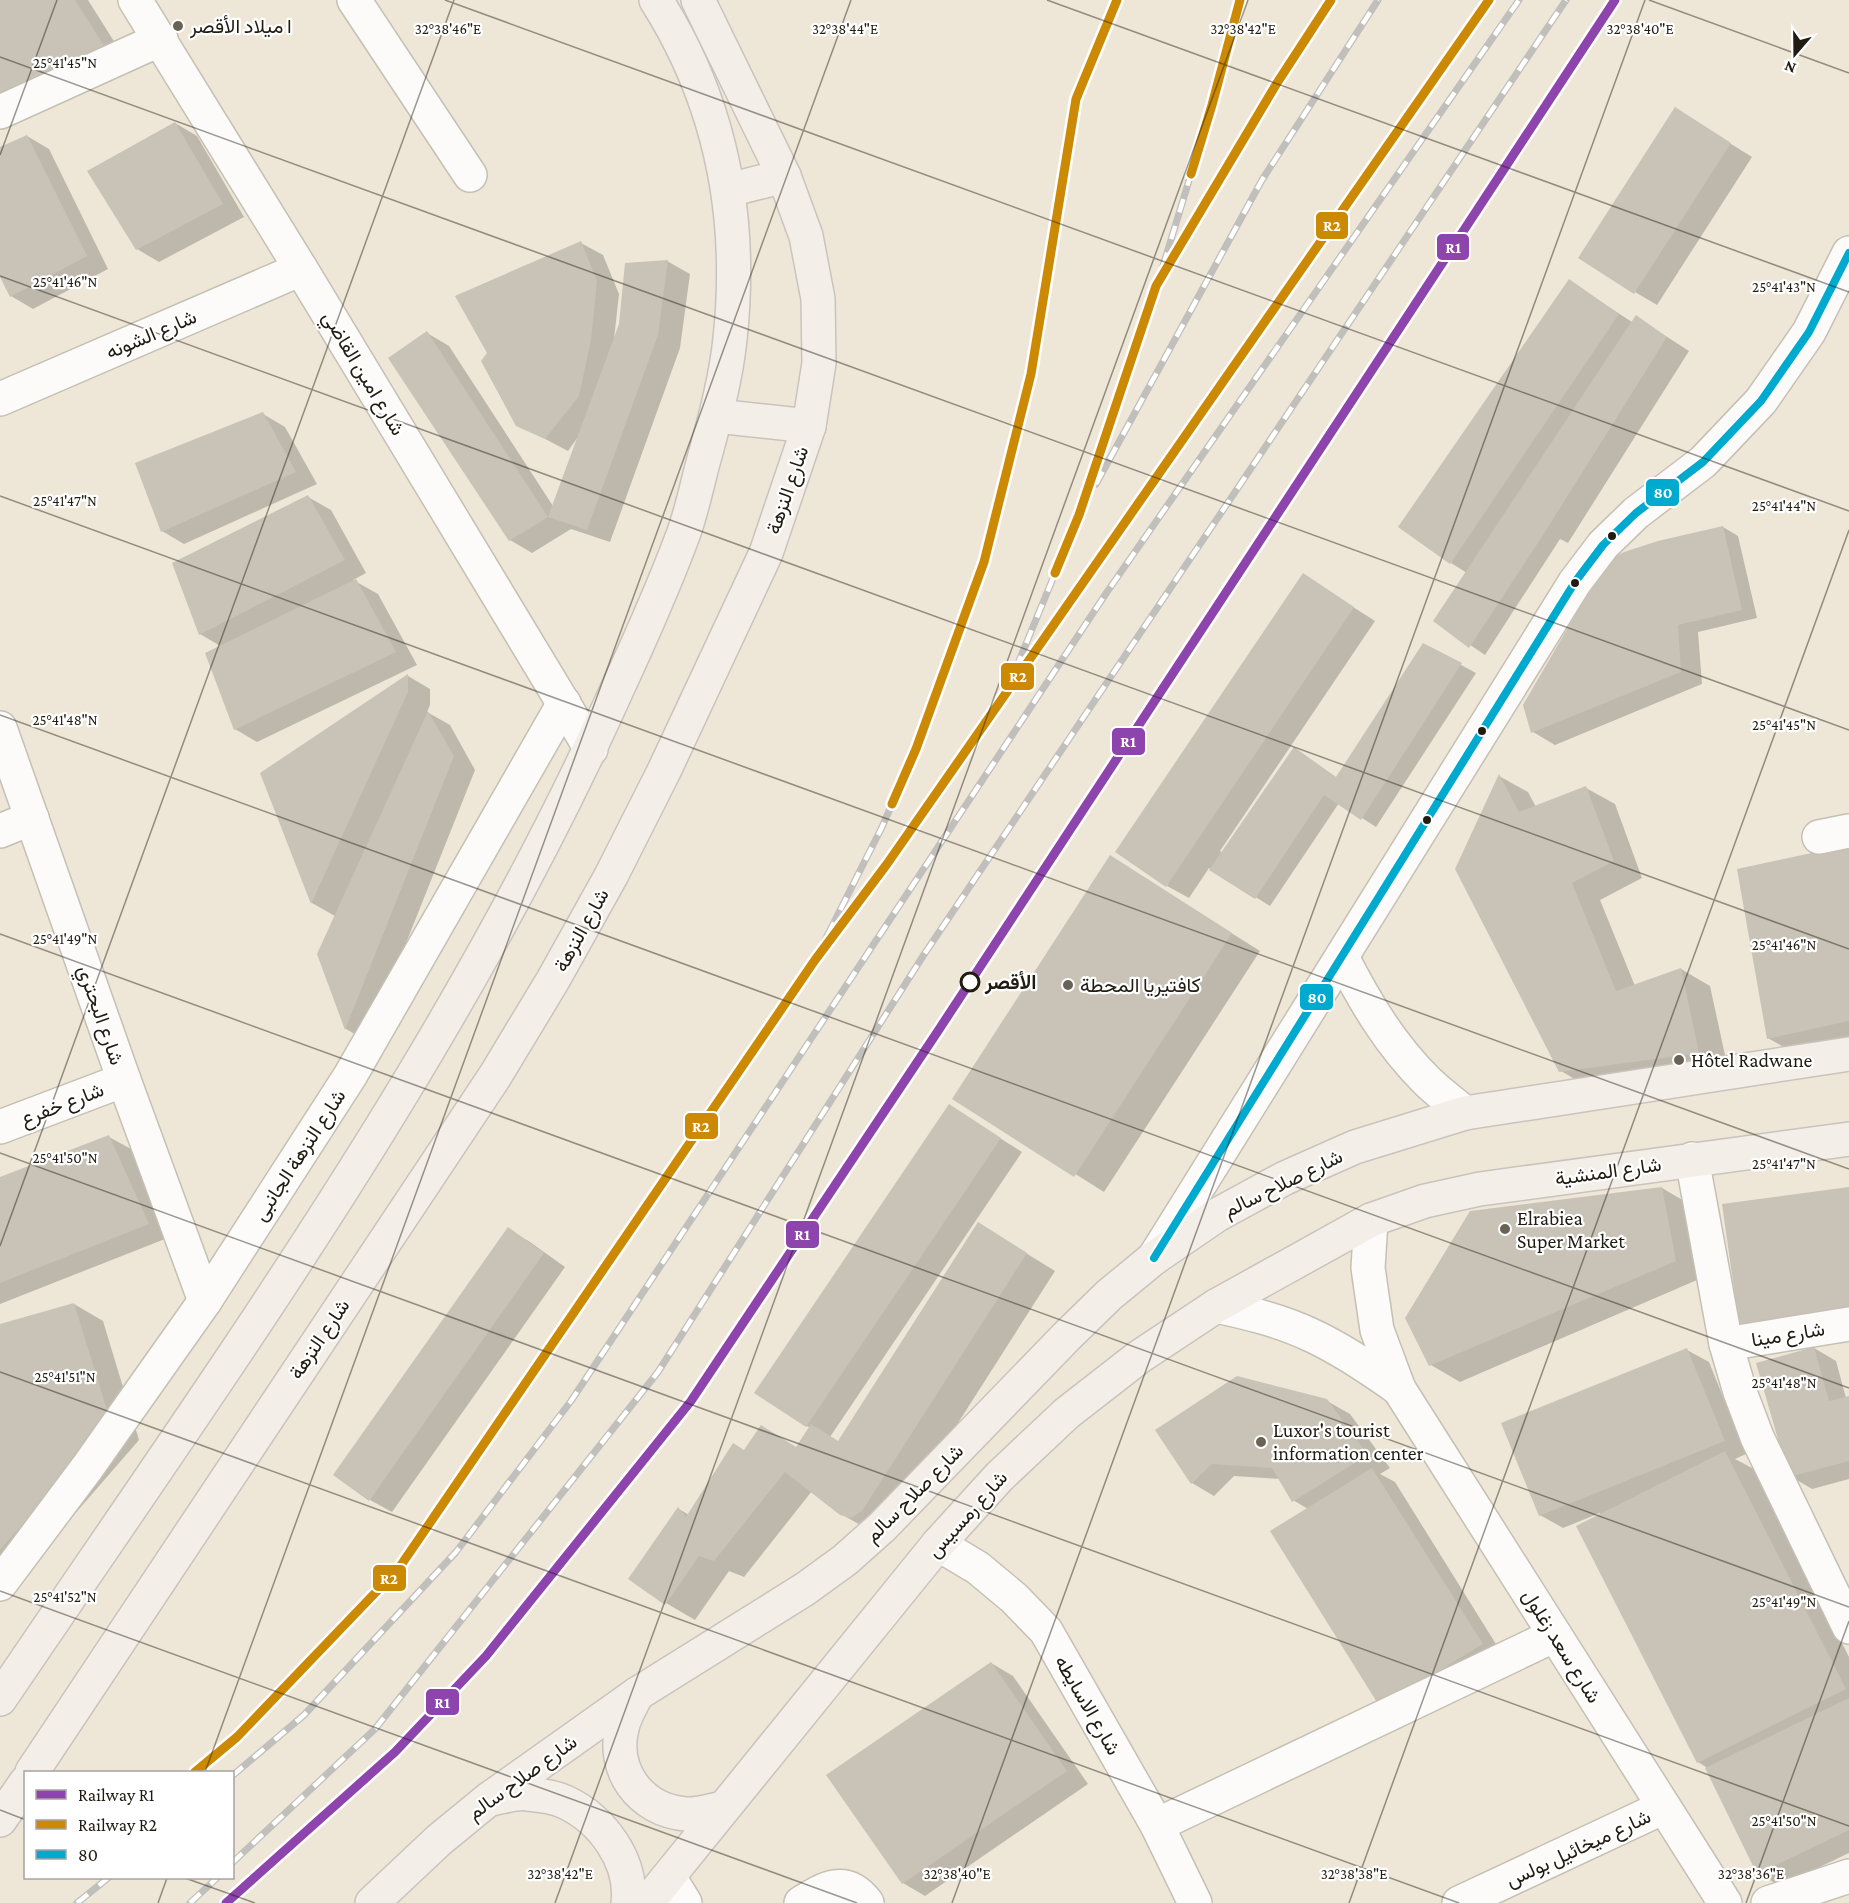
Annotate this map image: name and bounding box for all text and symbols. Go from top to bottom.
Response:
place label: ا ميلاد الأقصر [189,15,292,39]
marker: ا ميلاد الأقصر [171,19,185,33]
text: 32°38'46"E [415,21,481,37]
text: 32°38'44"E [812,21,878,37]
text: 32°38'42"E [1210,21,1276,37]
text: 32°38'40"E [1606,21,1674,37]
north arrow [1765,24,1825,84]
text: 25°41'45"N [33,55,97,71]
text: N [1782,58,1798,77]
line badge: R2 [1315,211,1349,240]
text: R2 [1323,217,1341,234]
line badge: R1 [1436,233,1470,261]
text: R1 [1445,239,1461,256]
text: 25°41'46"N [33,274,97,290]
text: 25°41'43"N [1752,279,1816,295]
street label: شارع الشونه [102,305,201,366]
street label: شارع امين القاضي [313,307,410,442]
street label: شارع النزهة [762,443,815,538]
line badge: 80 [1645,478,1680,507]
text: 80 [1653,484,1673,501]
text: 25°41'47"N [33,493,97,509]
text: 25°41'44"N [1752,498,1816,514]
unlabelled marker [1606,530,1618,542]
unlabelled marker [1569,577,1581,589]
line badge: R2 [1000,662,1035,691]
text: R2 [1009,668,1027,685]
text: 25°41'48"N [32,712,98,728]
text: 25°41'45"N [1752,717,1816,733]
unlabelled marker [1476,725,1488,737]
line badge: R1 [1111,727,1146,756]
text: R1 [1120,733,1136,750]
unlabelled marker [1421,814,1433,826]
street label: شارع النزهة [549,885,615,977]
text: 25°41'49"N [33,931,97,947]
text: 25°41'46"N [1752,937,1816,953]
street label: شارع البحتري [68,962,128,1070]
place label: الأقصر [984,971,1036,995]
marker: الأقصر [960,972,980,992]
place label: كافتيريا المحطة [1080,974,1201,998]
marker: كافتيريا المحطة [1061,978,1075,992]
line badge: 80 [1299,983,1334,1011]
text: 80 [1307,989,1327,1006]
place label: Hôtel Radwane [1691,1049,1813,1071]
marker: Hôtel Radwane [1672,1053,1686,1067]
street label: شارع خفرع [17,1078,108,1133]
street label: شارع النزهة الجانبى [248,1085,352,1226]
line badge: R2 [684,1112,719,1140]
text: R2 [692,1118,710,1135]
street label: شارع صلاح سالم [1220,1145,1347,1224]
text: 25°41'50"N [32,1150,98,1166]
street label: شارع المنشية [1553,1153,1663,1192]
text: 25°41'47"N [1752,1156,1816,1172]
place label: Elrabiea Super Market [1517,1207,1625,1253]
line badge: R1 [785,1220,820,1249]
marker: Elrabiea Super Market [1498,1222,1512,1236]
text: R1 [794,1226,810,1243]
street label: شارع النزهة [284,1295,356,1385]
street label: شارع مينا [1750,1317,1827,1354]
text: 25°41'51"N [34,1369,96,1385]
text: 25°41'48"N [1751,1375,1817,1391]
place label: Luxor's tourist information center [1273,1419,1424,1464]
marker: Luxor's tourist information center [1254,1435,1268,1449]
street label: شارع صلاح سالم [860,1439,970,1549]
street label: شارع رمسيس [922,1466,1014,1564]
line badge: R2 [372,1564,407,1592]
text: R2 [380,1570,398,1587]
street label: شارع سعد زغلول [1516,1585,1606,1708]
text: 25°41'52"N [33,1589,97,1605]
text: 25°41'49"N [1752,1594,1816,1610]
street label: شارع الاسايطه [1048,1651,1125,1760]
line badge: R1 [425,1688,460,1716]
text: R1 [434,1694,450,1711]
street label: شارع صلاح سالم [463,1730,583,1826]
legend [24,1771,234,1879]
text: Railway R1 [78,1785,155,1805]
street label: شارع ميخائيل بولس [1502,1805,1655,1894]
text: 25°41'50"N [1751,1813,1817,1829]
text: Railway R2 [78,1815,157,1835]
text: 80 [78,1845,98,1865]
text: 32°38'42"E [527,1866,593,1882]
text: 32°38'40"E [923,1866,991,1882]
text: 32°38'38"E [1321,1866,1387,1882]
text: 32°38'36"E [1718,1866,1784,1882]

